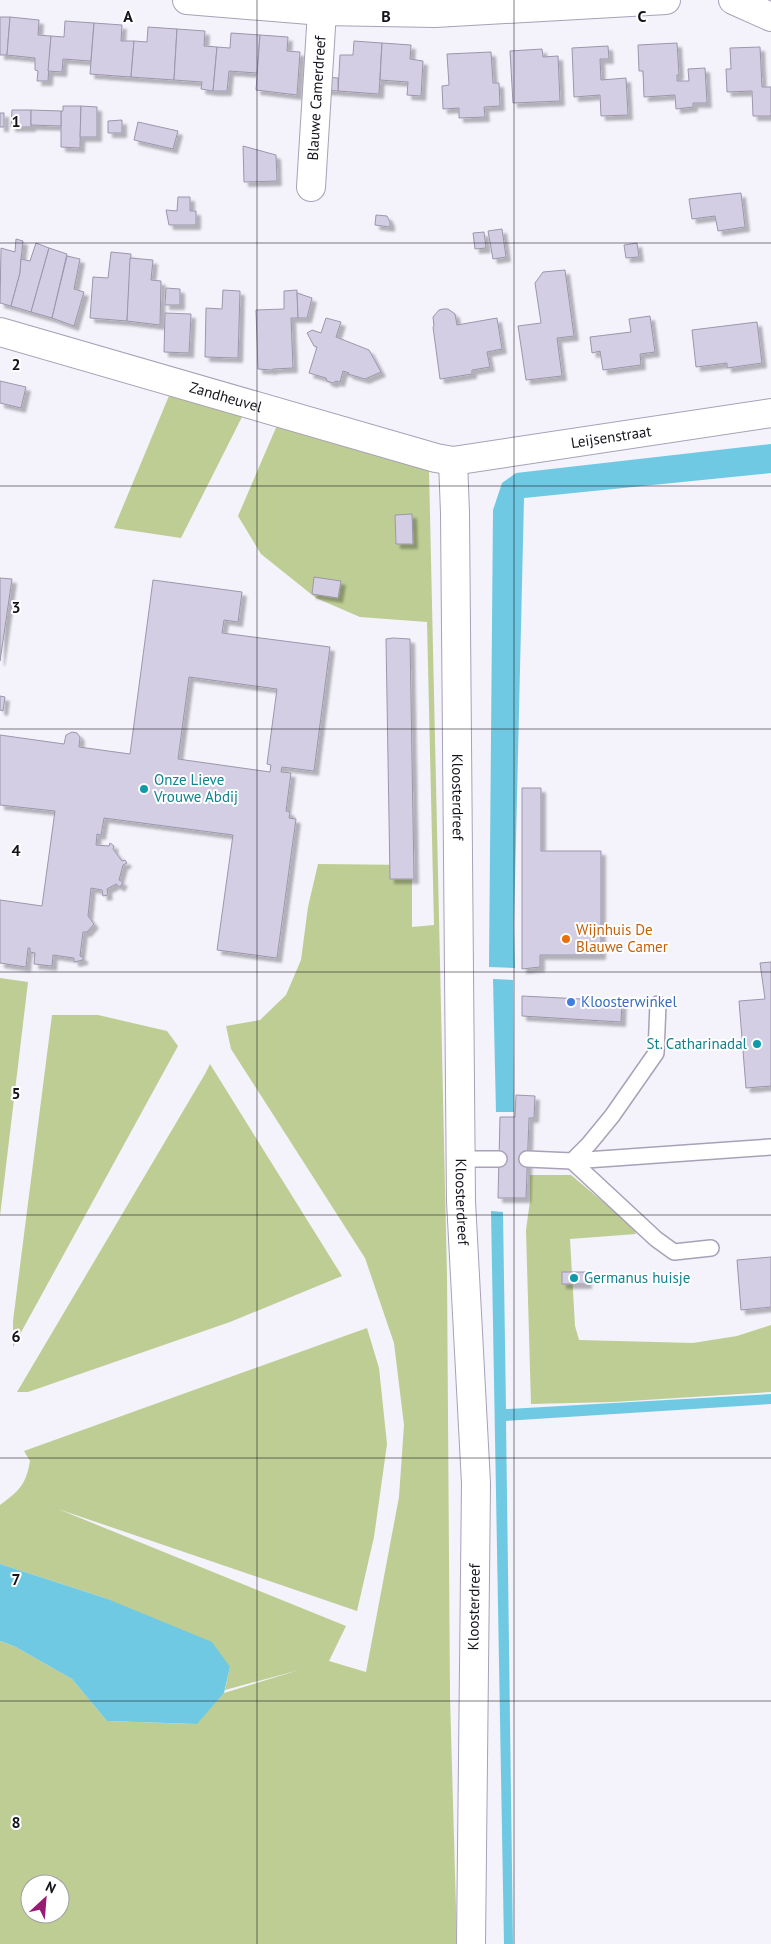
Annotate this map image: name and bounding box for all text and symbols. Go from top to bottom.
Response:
text: A [123,6,133,26]
text: B [381,6,391,26]
text: C [638,6,647,26]
street label: Blauwe Camerdreef [303,34,330,161]
text: 1 [11,111,21,131]
text: 2 [11,354,21,374]
street label: Zandheuvel [187,377,265,416]
street label: Leijsenstraat [569,421,653,452]
text: 3 [11,597,21,617]
street label: Kloosterdreef [448,754,468,842]
place label: Onze Lieve Vrouwe Abdij [153,770,238,806]
marker: Onze Lieve Vrouwe Abdij [138,783,150,795]
text: 4 [11,840,21,860]
place label: Wijnhuis De Blauwe Camer [576,920,668,956]
marker: Wijnhuis De Blauwe Camer [560,933,572,945]
place label: Kloosterwinkel [581,992,677,1011]
marker: Kloosterwinkel [565,996,577,1008]
place label: St. Catharinadal [647,1034,748,1053]
marker: St. Catharinadal [751,1038,763,1050]
text: 5 [11,1083,21,1103]
street label: Kloosterdreef [452,1158,473,1247]
place label: Germanus huisje [584,1268,690,1287]
marker: Germanus huisje [568,1272,580,1284]
text: 6 [11,1326,21,1346]
street label: Kloosterdreef [463,1562,484,1650]
text: 7 [11,1569,21,1589]
text: 8 [11,1812,21,1832]
north arrow [20,1874,70,1924]
text: N [43,1877,59,1897]

